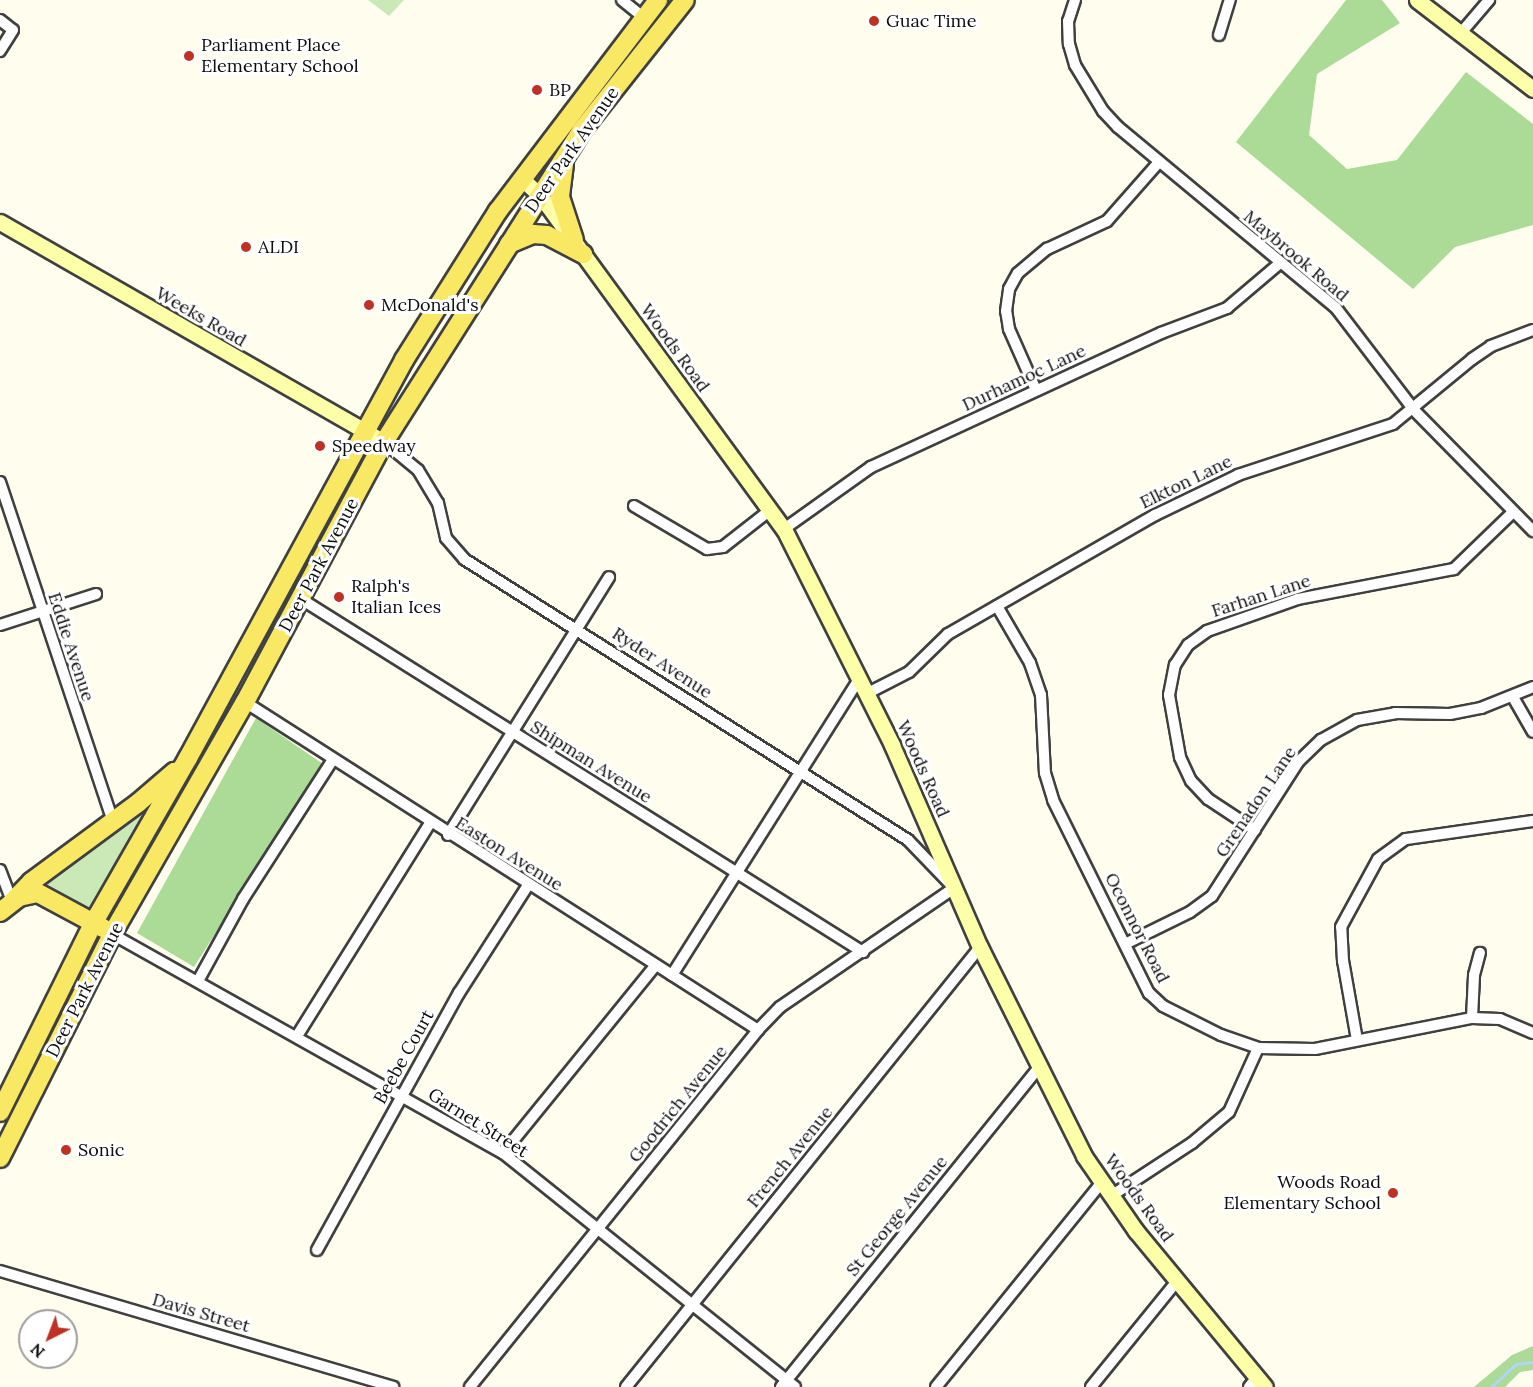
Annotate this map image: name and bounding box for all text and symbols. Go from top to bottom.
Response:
place label: Guac Time [886,10,976,32]
marker: Guac Time [867,14,881,28]
place label: Parliament Place Elementary School [201,35,359,78]
marker: Parliament Place Elementary School [182,49,196,63]
place label: BP [549,79,571,101]
street label: Deer Park Avenue [521,83,623,217]
marker: BP [530,83,544,97]
street label: Maybrook Road [1239,206,1353,306]
place label: ALDI [258,236,299,258]
marker: ALDI [239,240,253,254]
street label: Weeks Road [152,282,250,352]
place label: McDonald's [381,294,479,316]
marker: McDonald's [362,298,376,312]
street label: Woods Road [636,300,714,396]
street label: Durhamoc Lane [959,340,1089,416]
place label: Speedway [332,435,416,457]
marker: Speedway [313,439,327,453]
street label: Elkton Lane [1136,450,1236,514]
street label: Deer Park Avenue [275,494,363,636]
street label: Farhan Lane [1209,570,1313,622]
place label: Ralph's Italian Ices [351,576,441,618]
street label: Eddie Avenue [43,590,99,704]
marker: Ralph's Italian Ices [332,590,346,604]
street label: Ryder Avenue [608,623,716,703]
street label: Shipman Avenue [526,716,656,808]
street label: Woods Road [892,717,954,821]
street label: Grenadon Lane [1211,742,1301,862]
street label: Easton Avenue [451,812,567,896]
street label: Oconnor Road [1100,869,1174,987]
street label: Deer Park Avenue [42,919,128,1061]
street label: Beebe Court [369,1006,439,1108]
street label: Goodrich Avenue [624,1041,732,1167]
street label: Garnet Street [424,1084,532,1162]
street label: French Avenue [743,1102,837,1212]
place label: Sonic [78,1139,124,1161]
marker: Sonic [59,1143,73,1157]
street label: Woods Road [1100,1150,1178,1246]
street label: St George Avenue [842,1151,952,1281]
place label: Woods Road Elementary School [1223,1172,1381,1214]
marker: Woods Road Elementary School [1386,1186,1400,1200]
street label: Davis Street [150,1289,252,1337]
north arrow [18,1309,78,1369]
text: N [26,1339,49,1362]

